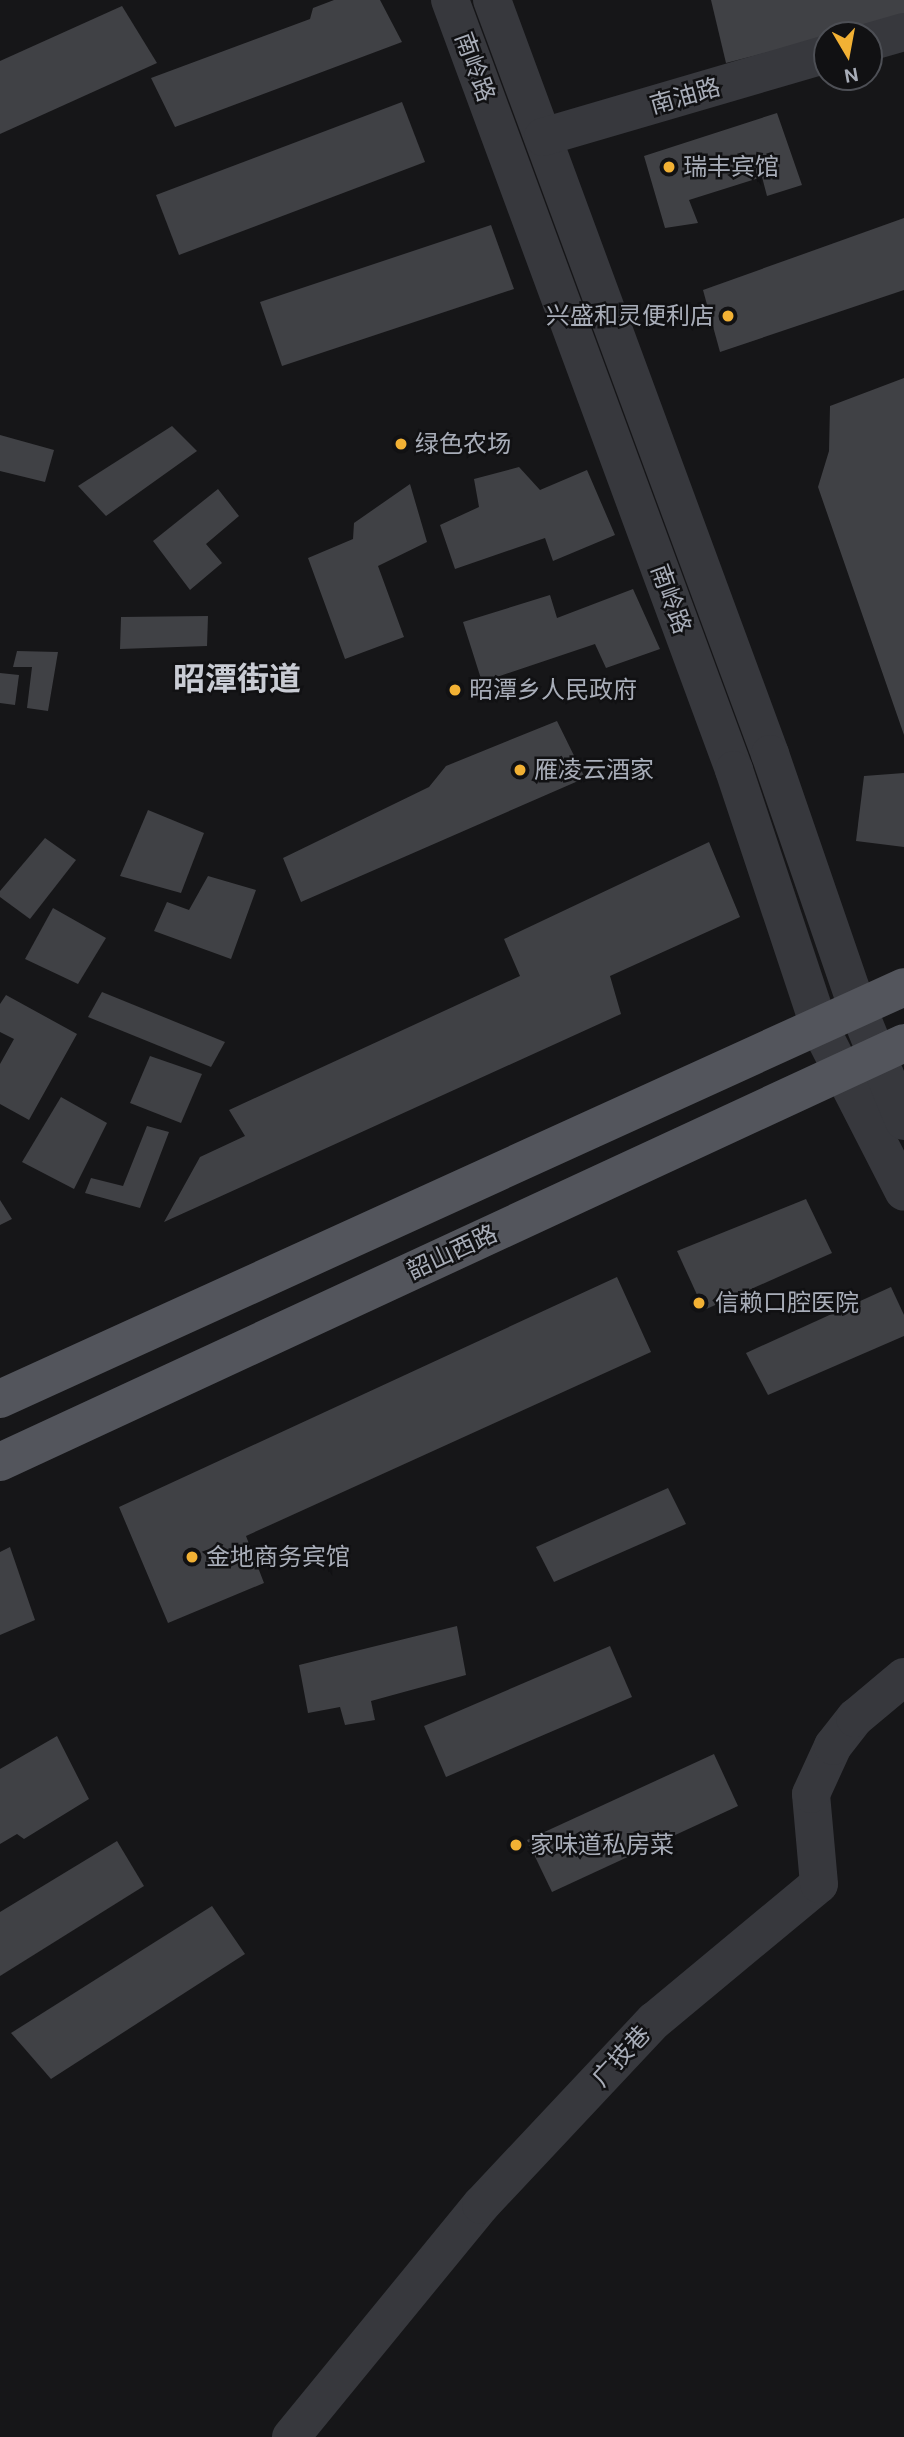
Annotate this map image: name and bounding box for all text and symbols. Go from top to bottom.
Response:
north arrow [813,21,883,91]
street label: 南岭路 [449,28,501,106]
text: N [842,62,860,89]
street label: 南油路 [646,72,724,120]
place label: 瑞丰宾馆 [683,153,779,181]
marker: 瑞丰宾馆 [661,159,677,175]
place label: 兴盛和灵便利店 [546,302,714,330]
marker: 兴盛和灵便利店 [720,308,736,324]
place label: 绿色农场 [415,430,511,458]
marker: 绿色农场 [393,436,409,452]
street label: 南岭路 [645,560,697,638]
district label: 昭潭街道 [173,660,301,698]
place label: 昭潭乡人民政府 [469,676,637,704]
marker: 昭潭乡人民政府 [447,682,463,698]
place label: 雁凌云酒家 [534,756,654,784]
marker: 雁凌云酒家 [512,762,528,778]
street label: 韶山西路 [402,1219,502,1285]
place label: 信赖口腔医院 [715,1289,859,1317]
marker: 信赖口腔医院 [689,1293,709,1313]
place label: 金地商务宾馆 [206,1543,350,1571]
marker: 金地商务宾馆 [184,1549,200,1565]
place label: 家味道私房菜 [530,1831,674,1859]
marker: 家味道私房菜 [508,1837,524,1853]
street label: 广技巷 [586,2020,656,2092]

